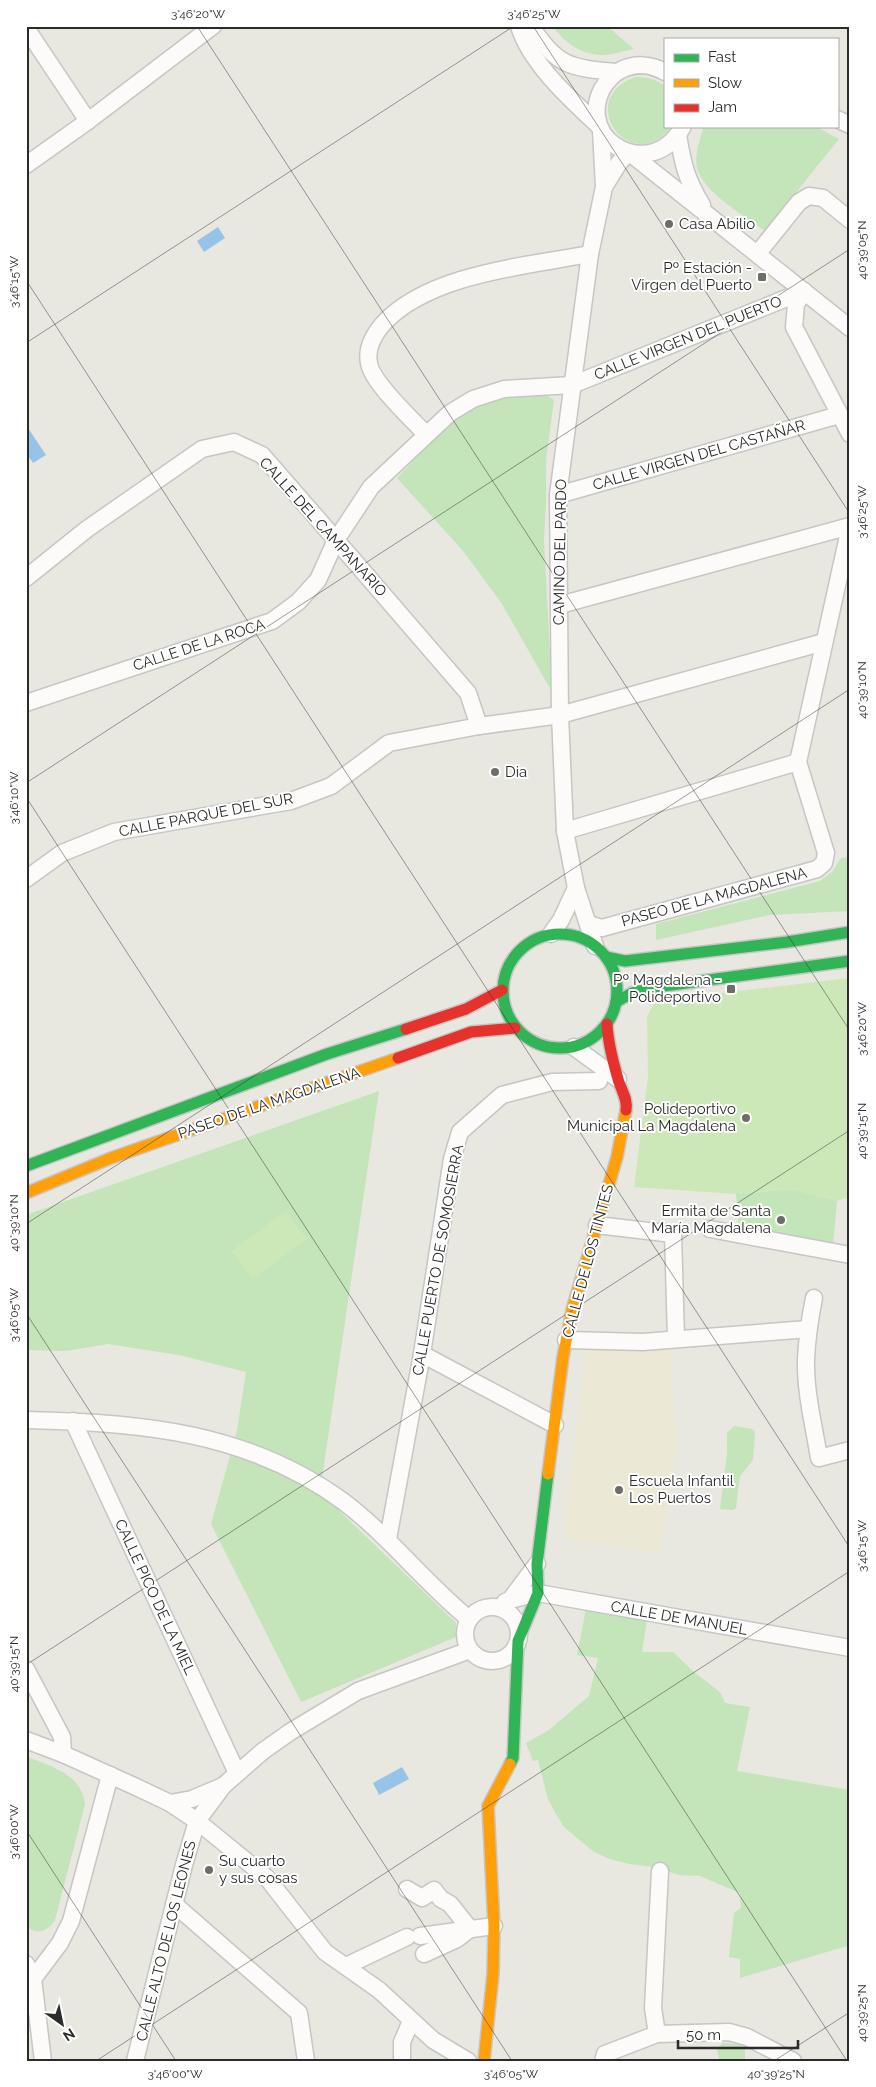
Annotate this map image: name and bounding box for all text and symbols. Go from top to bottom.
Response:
text: 3°46'20"W [171,7,225,21]
text: 3°46'25"W [507,7,561,21]
legend [664,38,838,128]
text: Fast [708,48,736,66]
text: Slow [708,74,742,92]
text: Jam [708,98,737,116]
place label: Casa Abilio [679,215,755,233]
marker: Casa Abilio [663,218,675,230]
text: 40°39'05"N [855,221,869,279]
text: 3°46'15"W [7,255,21,308]
place label: Pº Estación - Virgen del Puerto [631,259,752,294]
marker: Pº Estación - Virgen del Puerto [756,271,768,283]
street label: CALLE VIRGEN DEL PUERTO [592,292,784,384]
street label: CALLE VIRGEN DEL CASTAÑAR [591,416,808,494]
street label: CALLE DEL CAMPANARIO [256,454,390,600]
street label: CAMINO DEL PARDO [550,479,570,625]
text: 3°46'25"W [855,485,869,539]
street label: CALLE DE LA ROCA [131,615,267,675]
text: 40°39'10"N [855,661,869,719]
place label: Dia [505,763,527,781]
marker: Dia [489,766,501,778]
text: 3°46'10"W [7,771,21,824]
street label: CALLE PARQUE DEL SUR [117,789,295,841]
street label: PASEO DE LA MAGDALENA [619,864,809,930]
place label: Pº Magdalena - Polideportivo [613,971,721,1006]
marker: Pº Magdalena - Polideportivo [725,983,737,995]
text: 3°46'20"W [855,1002,869,1056]
street label: PASEO DE LA MAGDALENA [176,1063,362,1143]
place label: Polideportivo Municipal La Magdalena [567,1100,736,1135]
text: 40°39'15"N [855,1103,869,1159]
marker: Polideportivo Municipal La Magdalena [740,1112,752,1124]
street label: CALLE PUERTO DE SOMOSIERRA [409,1143,467,1377]
street label: CALLE DE LOS TINTES [559,1182,617,1340]
text: 40°39'10"N [7,1194,21,1252]
place label: Ermita de Santa María Magdalena [651,1202,771,1237]
marker: Ermita de Santa María Magdalena [775,1214,787,1226]
text: 3°46'05"W [7,1287,21,1342]
place label: Escuela Infantil Los Puertos [629,1472,735,1507]
marker: Escuela Infantil Los Puertos [613,1484,625,1496]
street label: CALLE PICO DE LA MIEL [111,1516,199,1678]
text: 3°46'15"W [855,1519,869,1572]
street label: CALLE DE MANUEL [609,1597,749,1639]
text: 40°39'15"N [7,1636,21,1692]
text: 3°46'00"W [7,1804,21,1860]
street label: CALLE ALTO DE LOS LEONES [132,1839,200,2043]
place label: Su cuarto y sus cosas [219,1852,298,1887]
marker: Su cuarto y sus cosas [203,1864,215,1876]
text: 40°39'25"N [855,1984,869,2042]
north arrow [38,2000,88,2050]
scale bar [678,2017,798,2049]
text: N [60,2025,78,2045]
text: 50 m [686,2026,721,2044]
text: 3°46'00"W [147,2067,203,2081]
text: 3°46'05"W [484,2067,539,2081]
text: 40°39'25"N [747,2067,805,2081]

